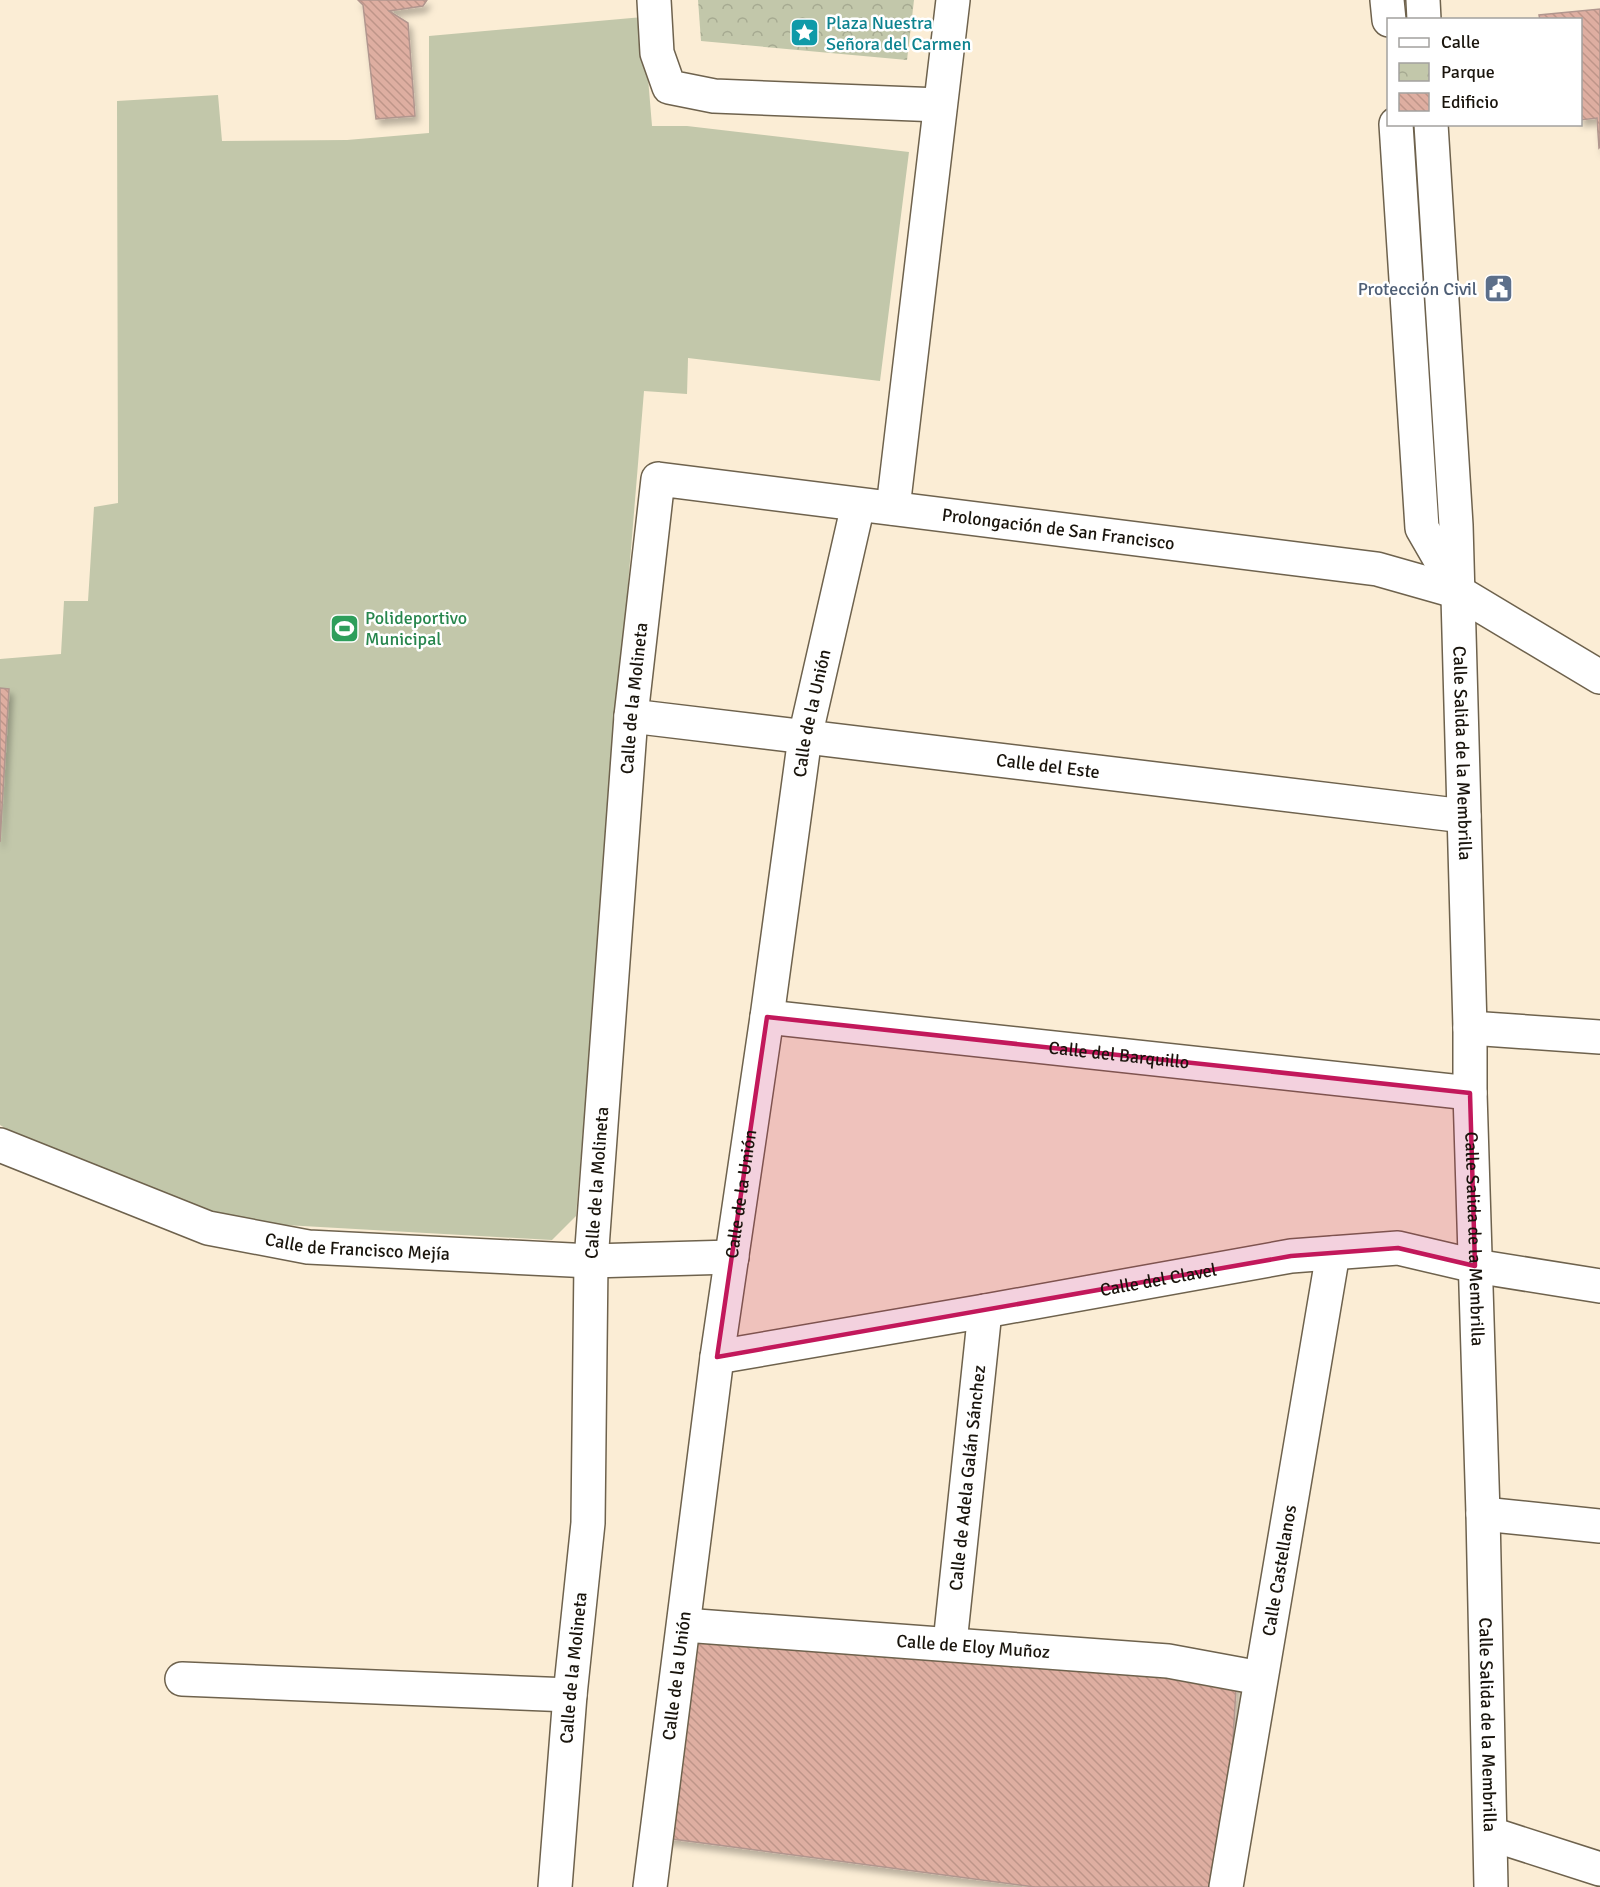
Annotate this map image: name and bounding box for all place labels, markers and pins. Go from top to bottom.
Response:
place label: Plaza Nuestra Señora del Carmen [826,12,971,55]
place icon: Plaza Nuestra Señora del Carmen [789,17,821,49]
public building icon: Protección Civil [1482,273,1514,305]
place label: Protección Civil [1358,278,1477,300]
place label: Polideportivo Municipal [365,607,467,650]
sports icon: Polideportivo Municipal [328,612,360,644]

